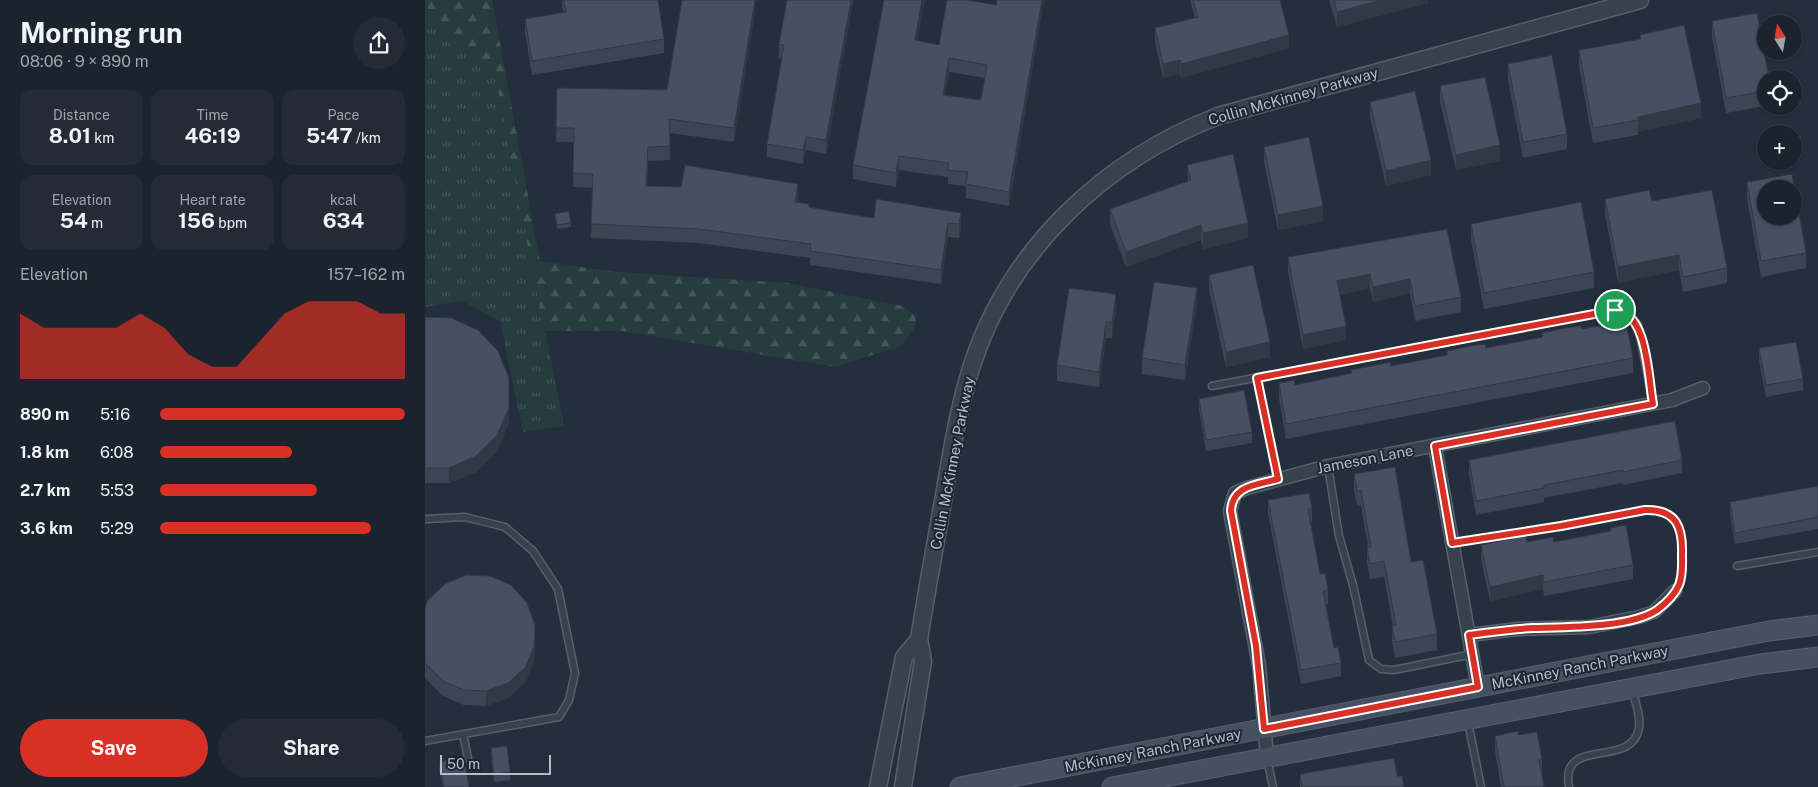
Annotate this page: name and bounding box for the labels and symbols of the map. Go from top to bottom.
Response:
north arrow [1757,15,1803,60]
street label: Collin McKinney Parkway [1206,64,1380,128]
pin [1594,289,1636,331]
street label: Collin McKinney Parkway [927,375,977,551]
street label: Jameson Lane [1315,441,1415,477]
street label: McKinney Ranch Parkway [1490,642,1670,692]
street label: McKinney Ranch Parkway [1063,725,1243,775]
scale bar [440,752,551,775]

